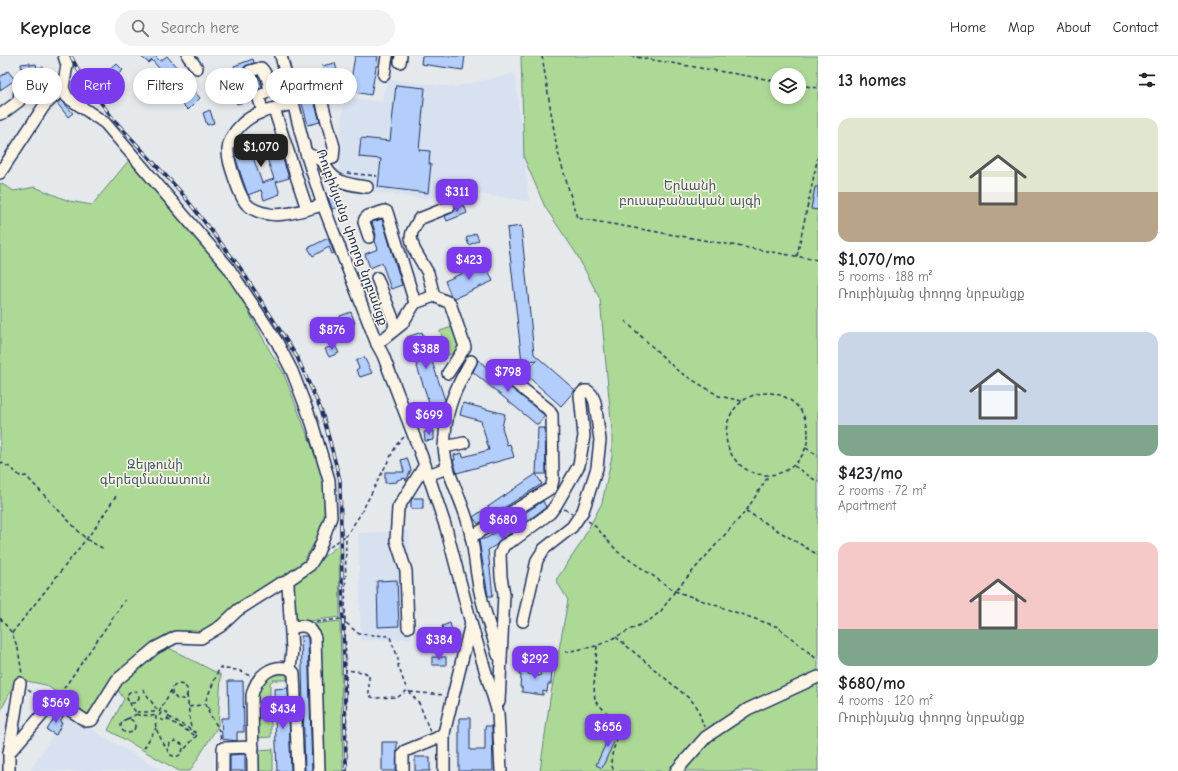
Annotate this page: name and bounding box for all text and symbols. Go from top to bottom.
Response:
search box [115,10,395,46]
text: Keyplace [20,17,91,39]
icon: search [129,17,151,39]
text: Search here [161,19,239,37]
text: Home [950,19,986,36]
text: Map [1008,19,1034,36]
text: About [1056,19,1091,36]
text: Contact [1113,19,1158,36]
chip: Buy [12,68,62,104]
chip: Rent [70,68,125,104]
chip: Filters [133,68,197,104]
chip: New [205,68,258,104]
chip: Apartment [266,68,357,104]
map controls [770,68,806,104]
button: layers [770,68,806,104]
icon: filters [1136,69,1158,91]
text: 13 homes [838,71,906,90]
pin: $1,070 [228,134,294,168]
text: $1,070 [243,139,279,154]
icon: home [962,144,1034,216]
street label: Ռուբինյանց փողոց նրբանցք [314,147,392,327]
park label: Երևանի բուսաբանական այգի [619,178,761,208]
pin: $311 [433,179,481,213]
text: $311 [445,184,469,199]
pin: $423 [445,247,493,281]
text: $1,070/mo [838,250,915,269]
text: $423 [456,252,482,267]
text: 5 rooms · 188 m² [838,269,932,284]
text: Ռուբինյանց փողոց նրբանցք [838,286,1025,301]
pin: $876 [308,317,356,351]
text: $876 [319,322,345,337]
pin: $388 [402,336,450,370]
text: $388 [412,341,440,356]
icon: home [962,358,1034,430]
pin: $798 [484,359,532,393]
text: $798 [495,364,521,379]
pin: $699 [405,402,453,436]
text: $699 [415,407,443,422]
park label: Զեյթունի գերեզմանատուն [100,457,210,487]
text: $423/mo [838,464,903,483]
text: 2 rooms · 72 m² [838,483,926,498]
text: Apartment [838,498,896,513]
pin: $680 [479,507,527,541]
text: $680 [489,512,517,527]
icon: home [962,568,1034,640]
pin: $384 [415,627,463,661]
text: $384 [426,632,453,647]
pin: $292 [511,646,559,680]
text: $292 [521,651,549,666]
text: $680/mo [838,674,905,693]
pin: $569 [32,690,80,724]
text: 4 rooms · 120 m² [838,693,933,708]
text: $569 [42,695,70,710]
pin: $434 [259,696,307,730]
text: $434 [270,701,296,716]
text: Ռուբինյանց փողոց նրբանցք [838,710,1025,725]
pin: $656 [584,714,632,748]
text: $656 [594,719,622,734]

